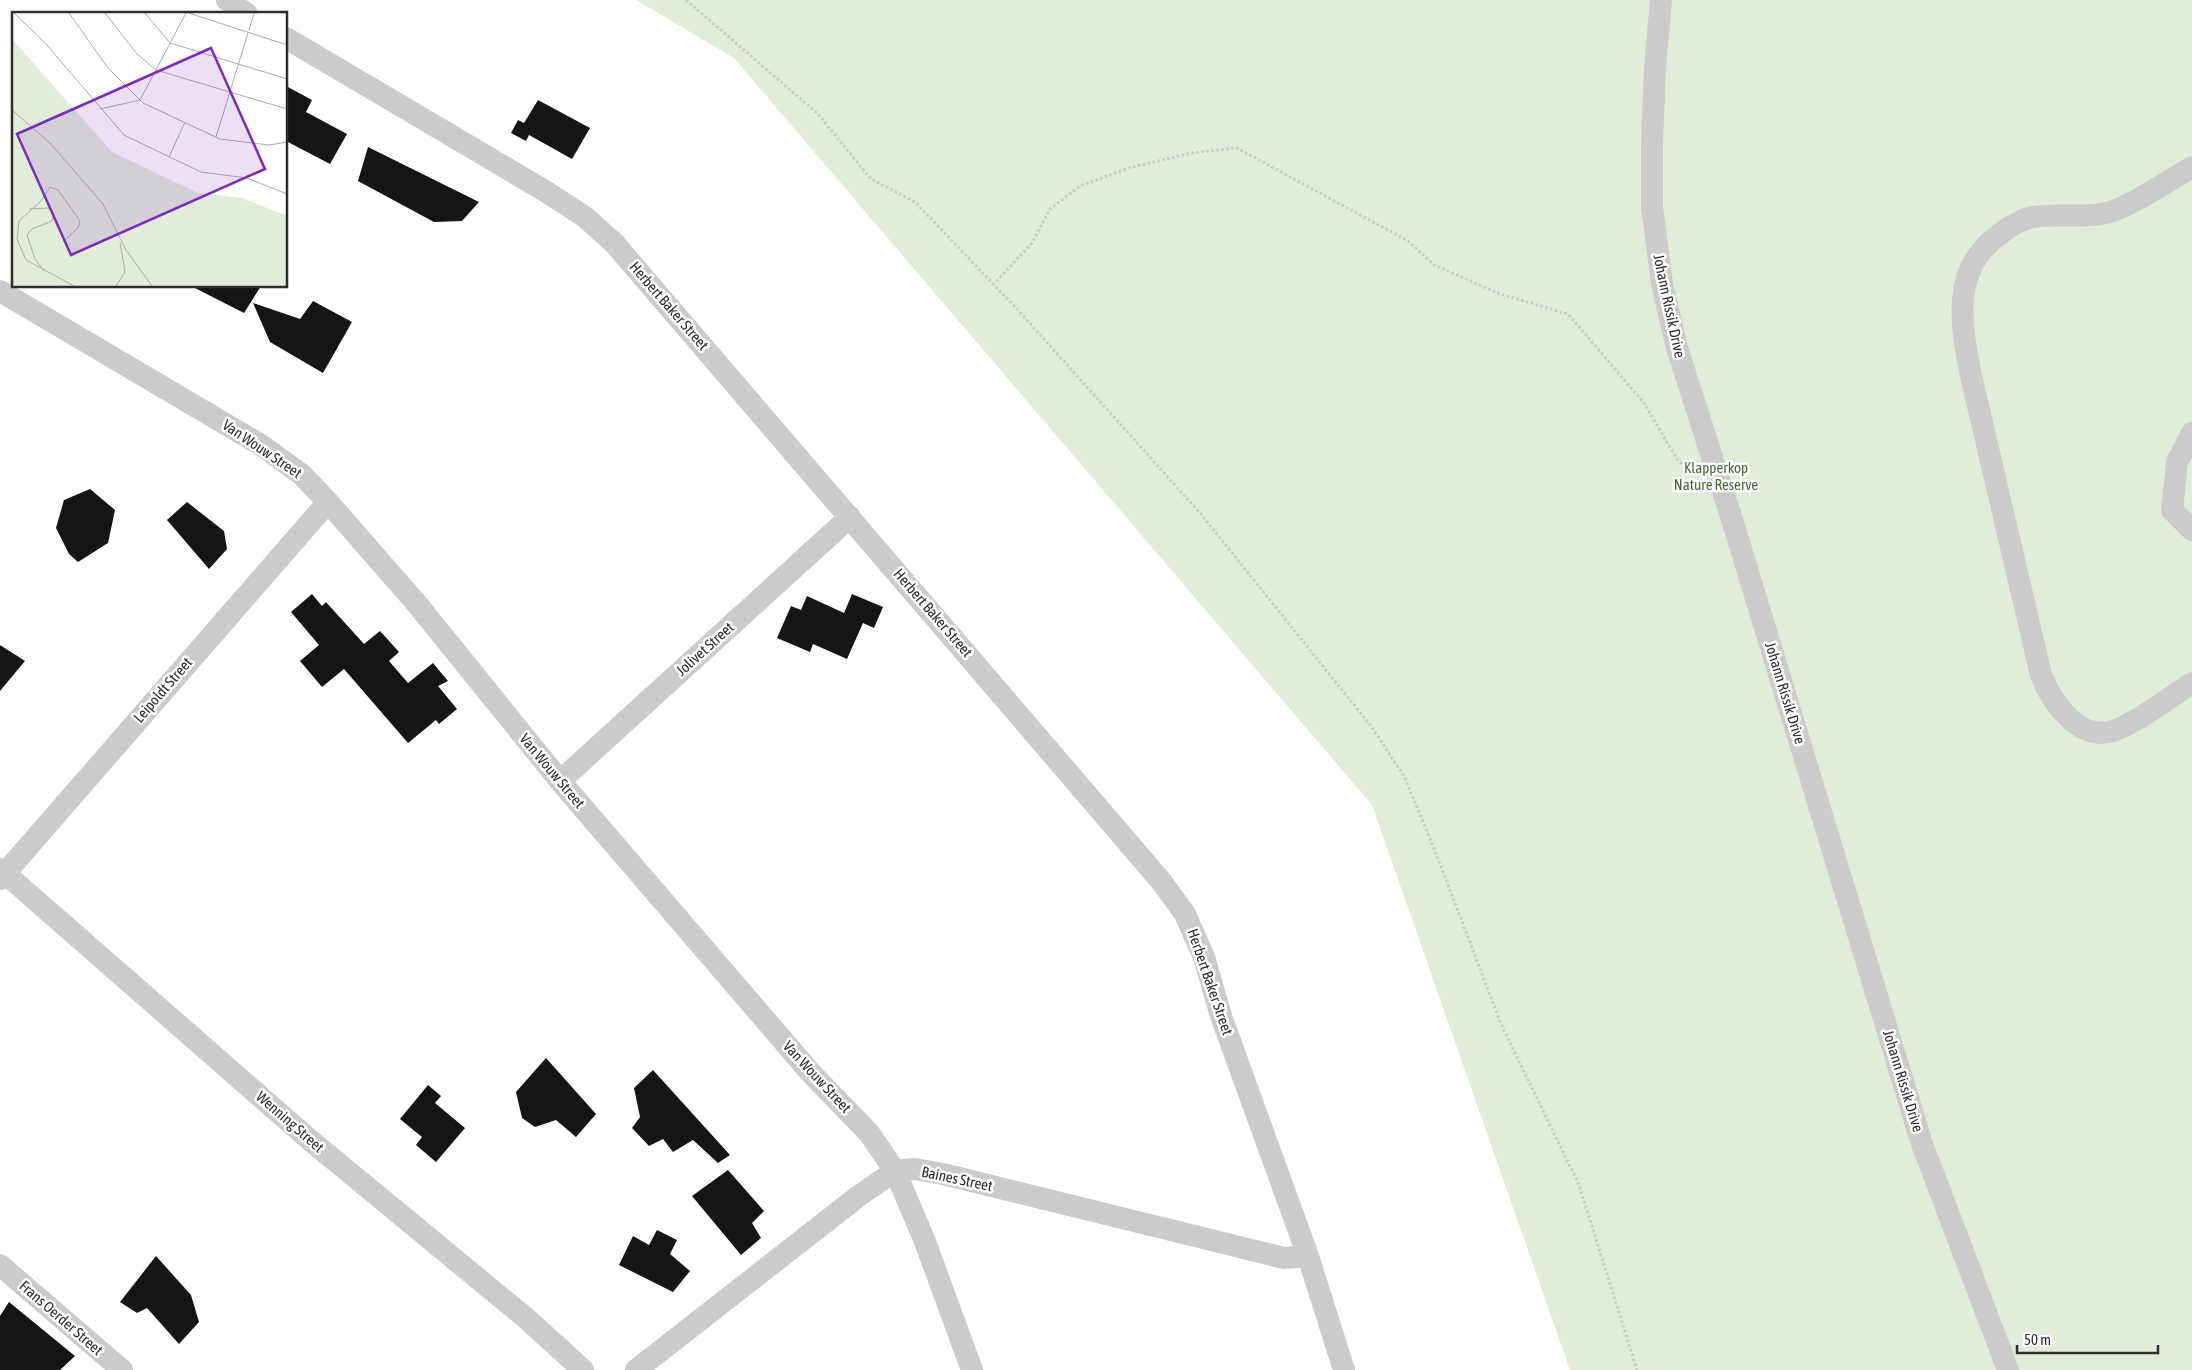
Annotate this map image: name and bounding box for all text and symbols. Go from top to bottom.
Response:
inset map [12,12,288,288]
street label: Johann Rissik Drive [1650,253,1689,359]
street label: Herbert Baker Street [627,258,712,353]
street label: Van Wouw Street [219,416,305,481]
park label: Klapperkop Nature Reserve [1674,459,1758,493]
street label: Herbert Baker Street [891,565,976,660]
street label: Jolivet Street [672,618,737,679]
street label: Johann Rissik Drive [1762,640,1809,746]
street label: Leipoldt Street [130,654,195,726]
street label: Van Wouw Street [516,730,588,811]
street label: Herbert Baker Street [1184,927,1237,1037]
street label: Johann Rissik Drive [1880,1028,1927,1134]
street label: Van Wouw Street [780,1037,855,1116]
street label: Wenning Street [253,1088,328,1156]
street label: Baines Street [920,1163,994,1194]
street label: Frans Oerder Street [16,1277,106,1358]
scale bar [2017,1322,2158,1354]
text: 50 m [2024,1331,2051,1348]

